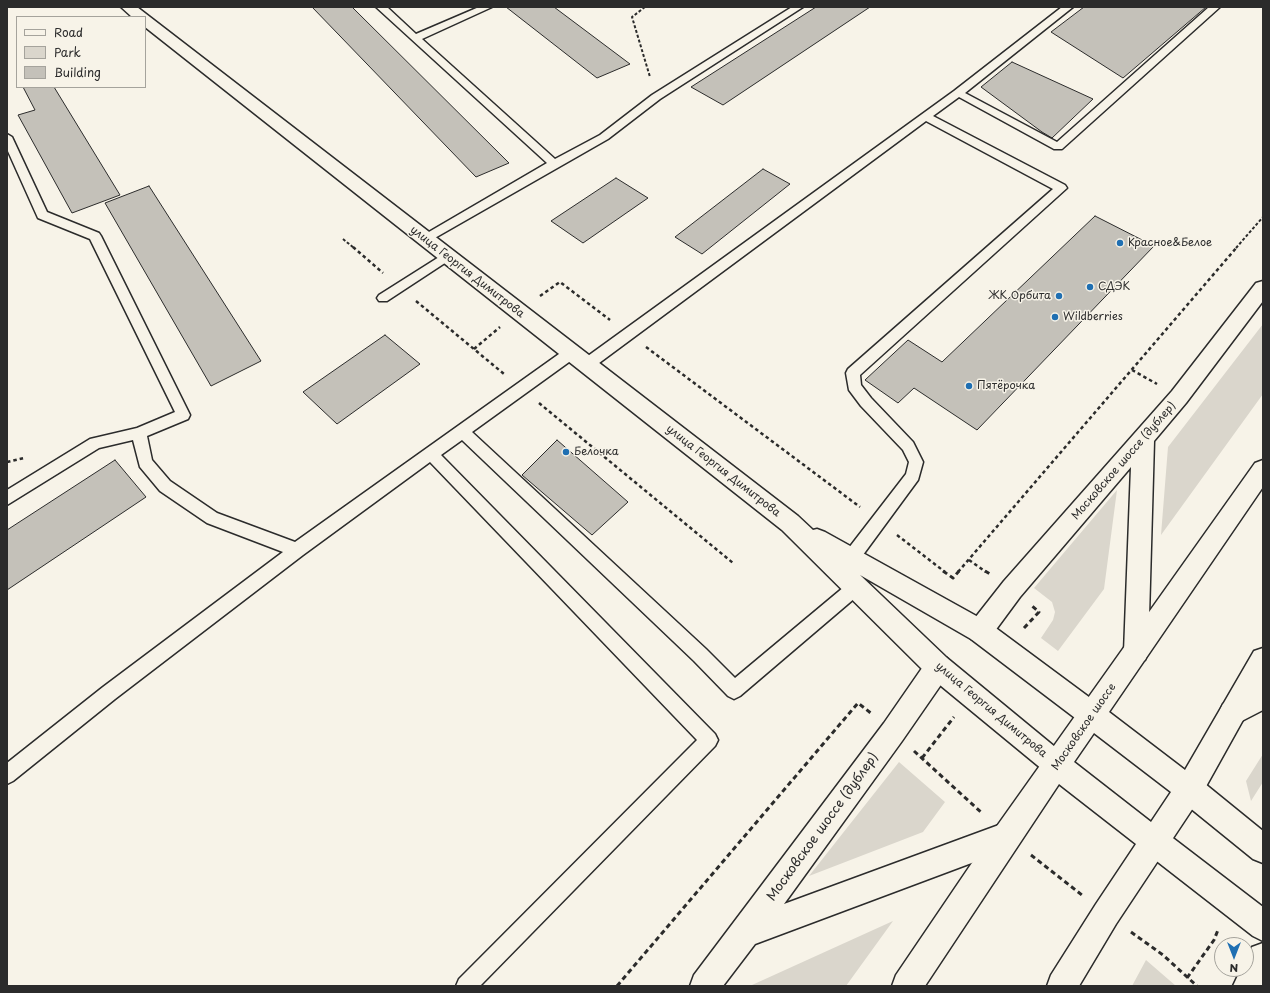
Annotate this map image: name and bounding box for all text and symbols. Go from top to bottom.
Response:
legend [16,16,146,88]
text: Road [54,23,83,41]
text: Park [54,43,81,61]
text: Building [54,63,101,81]
street label: улица Георгия Димитрова [407,223,527,321]
place label: Красное&Белое [1128,236,1212,250]
marker: Красное&Белое [1115,238,1125,248]
place label: СДЭК [1098,280,1130,294]
marker: СДЭК [1085,282,1095,292]
place label: ЖК Орбита [988,289,1051,303]
marker: ЖК Орбита [1054,291,1064,301]
place label: Wildberries [1063,310,1123,324]
marker: Wildberries [1050,312,1060,322]
place label: Пятёрочка [977,379,1035,393]
marker: Пятёрочка [964,381,974,391]
street label: Московское шоссе (дублер) [1069,399,1179,523]
street label: улица Георгия Димитрова [663,422,783,520]
place label: Белочка [574,445,619,459]
marker: Белочка [561,447,571,457]
street label: улица Георгия Димитрова [933,660,1049,760]
street label: Московское шоссе [1049,681,1119,773]
street label: Московское шоссе (дублер) [764,750,882,904]
north arrow [1214,937,1254,977]
text: N [1230,960,1238,977]

